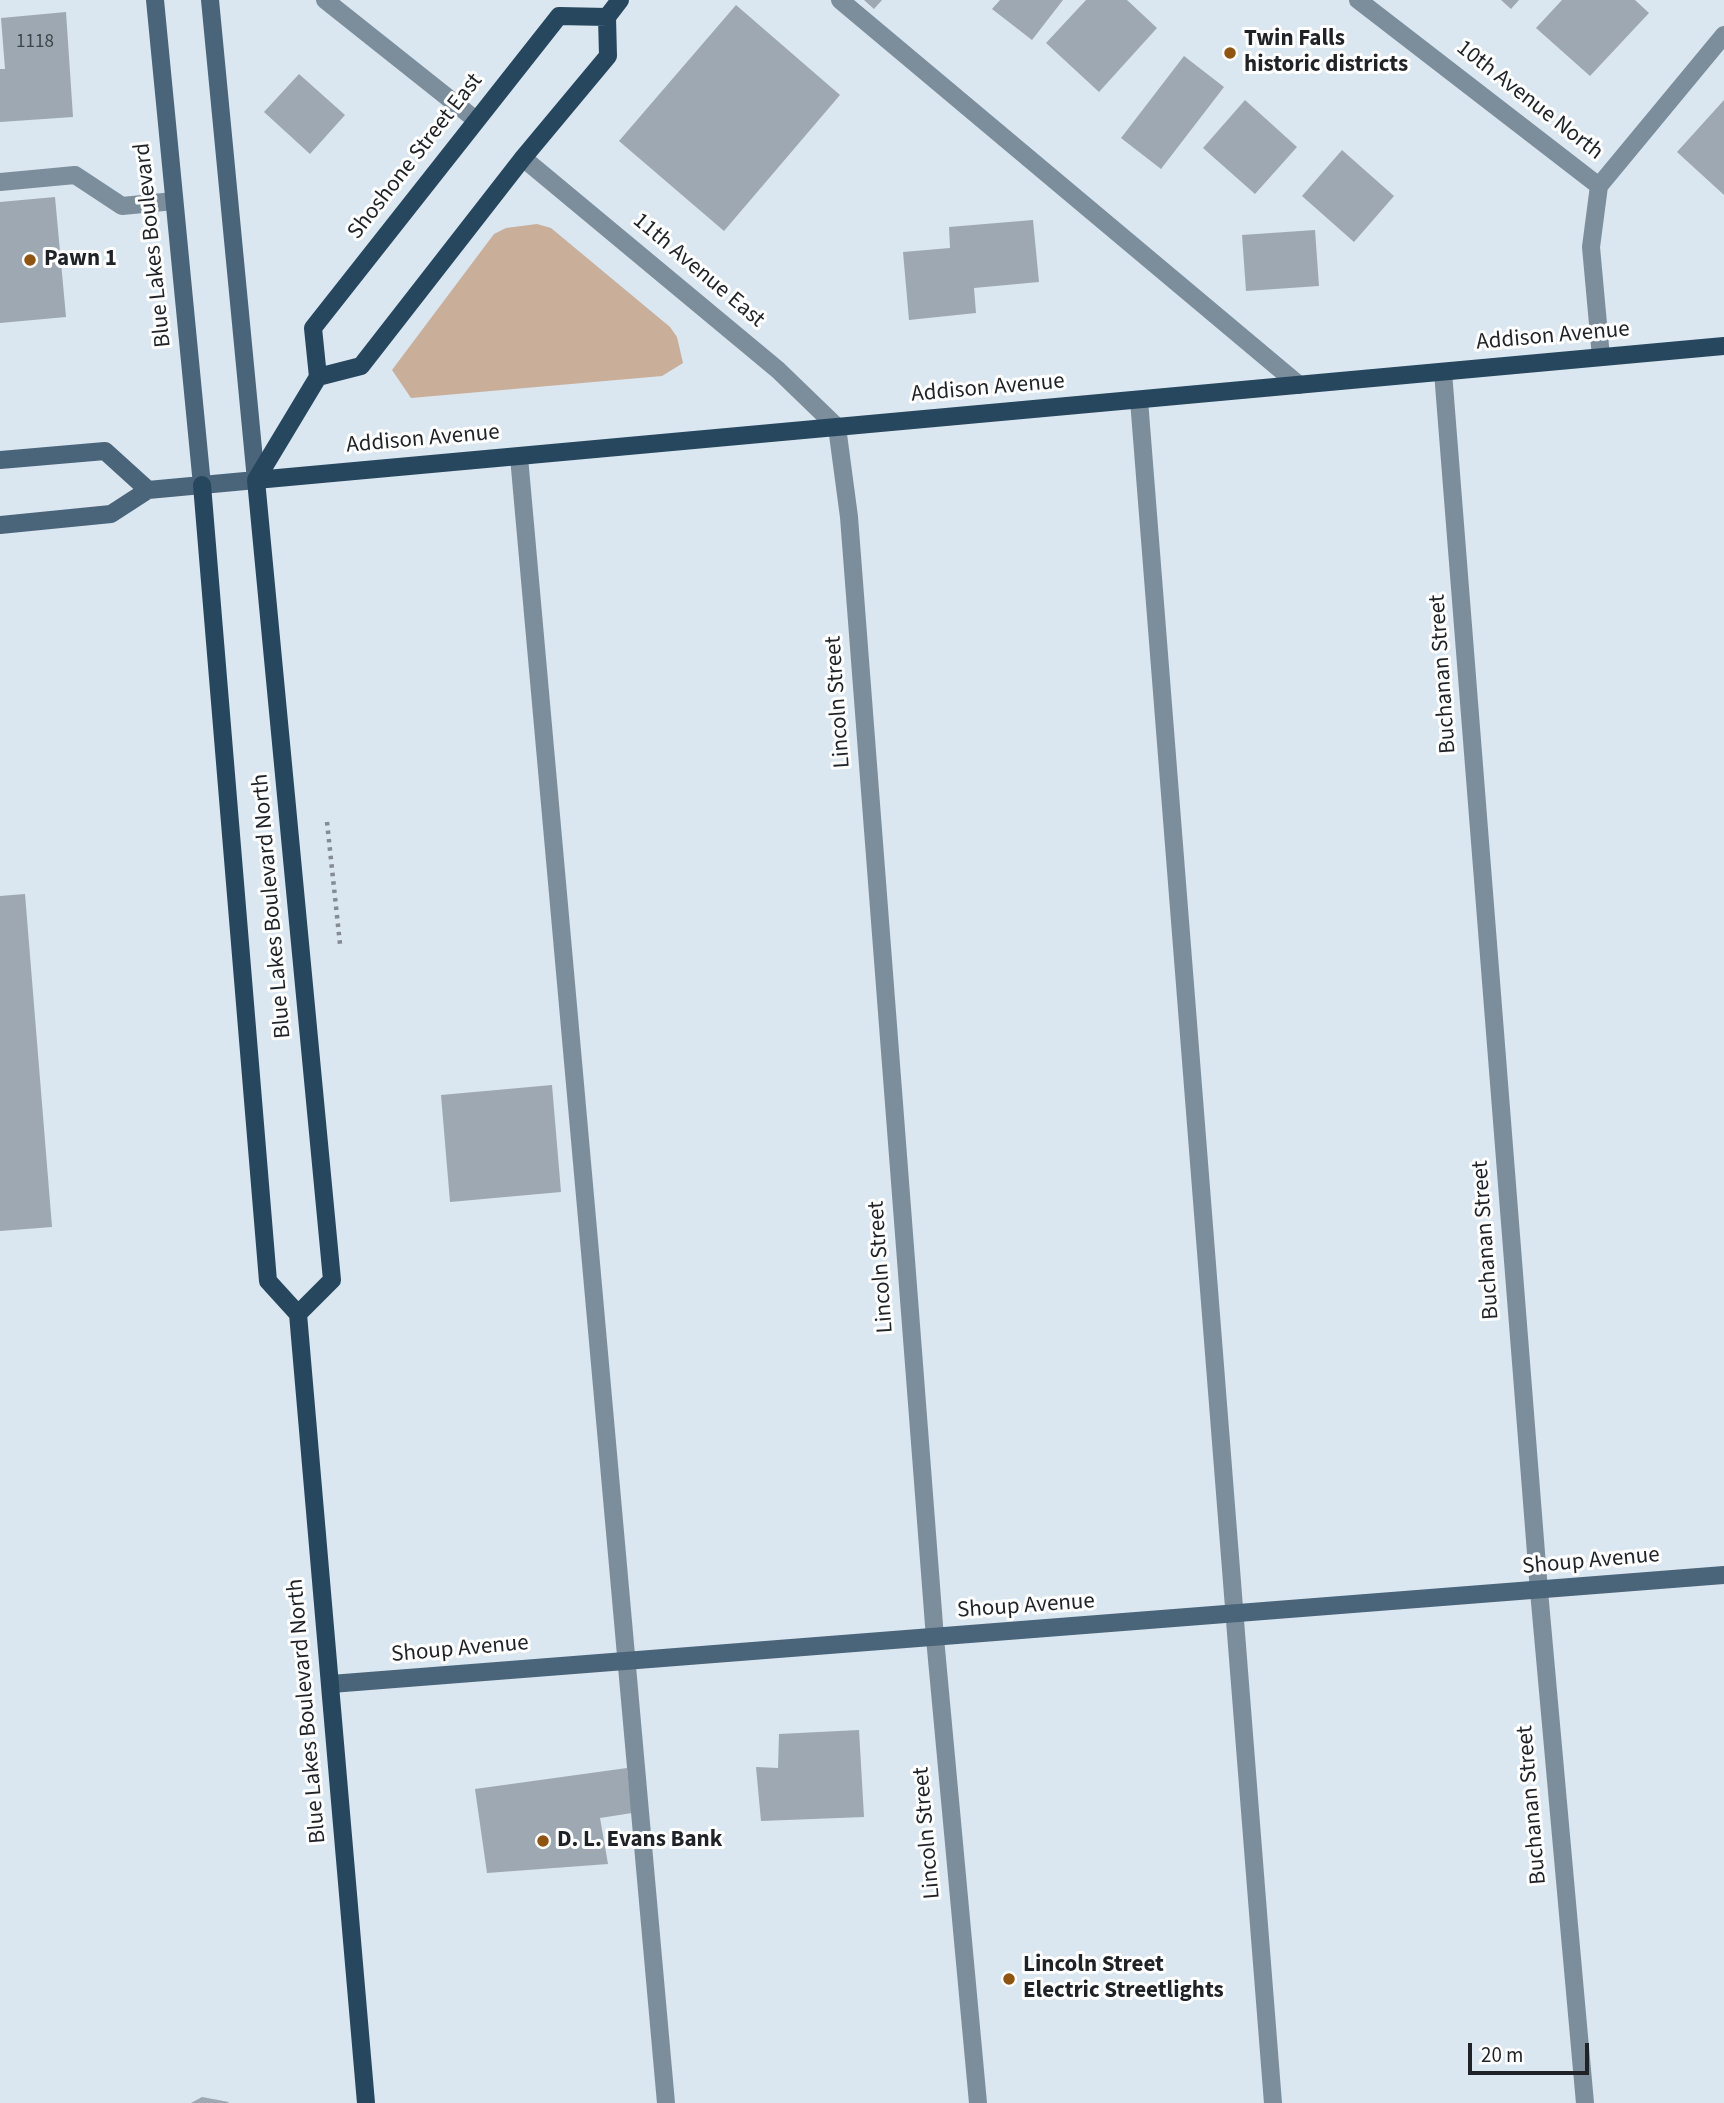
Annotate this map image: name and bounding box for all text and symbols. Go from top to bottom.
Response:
place label: Twin Falls historic districts [1244,26,1408,80]
house number: 1118 [16,32,54,54]
street label: 10th Avenue North [1450,35,1608,167]
marker: Twin Falls historic districts [1222,45,1238,61]
street label: Shoshone Street East [343,68,489,246]
street label: Blue Lakes Boulevard [130,141,178,349]
street label: 11th Avenue East [626,208,770,334]
place label: Pawn 1 [44,246,117,274]
marker: Pawn 1 [22,252,38,268]
street label: Addison Avenue [1475,317,1631,357]
street label: Addison Avenue [910,369,1066,409]
street label: Addison Avenue [345,420,501,460]
street label: Buchanan Street [1425,593,1463,755]
street label: Lincoln Street [821,635,857,769]
street label: Blue Lakes Boulevard North [248,772,298,1040]
street label: Buchanan Street [1468,1159,1506,1321]
street label: Lincoln Street [864,1200,900,1334]
street label: Shoup Avenue [1521,1542,1661,1582]
street label: Blue Lakes Boulevard North [283,1577,333,1845]
street label: Shoup Avenue [956,1588,1096,1626]
street label: Shoup Avenue [390,1630,530,1670]
street label: Buchanan Street [1512,1724,1554,1886]
street label: Lincoln Street [908,1766,948,1900]
place label: D. L. Evans Bank [557,1827,722,1855]
marker: D. L. Evans Bank [535,1833,551,1849]
place label: Lincoln Street Electric Streetlights [1023,1952,1224,2006]
marker: Lincoln Street Electric Streetlights [1001,1971,1017,1987]
scale bar [1472,2030,1593,2074]
text: 20 m [1481,2040,1523,2070]

